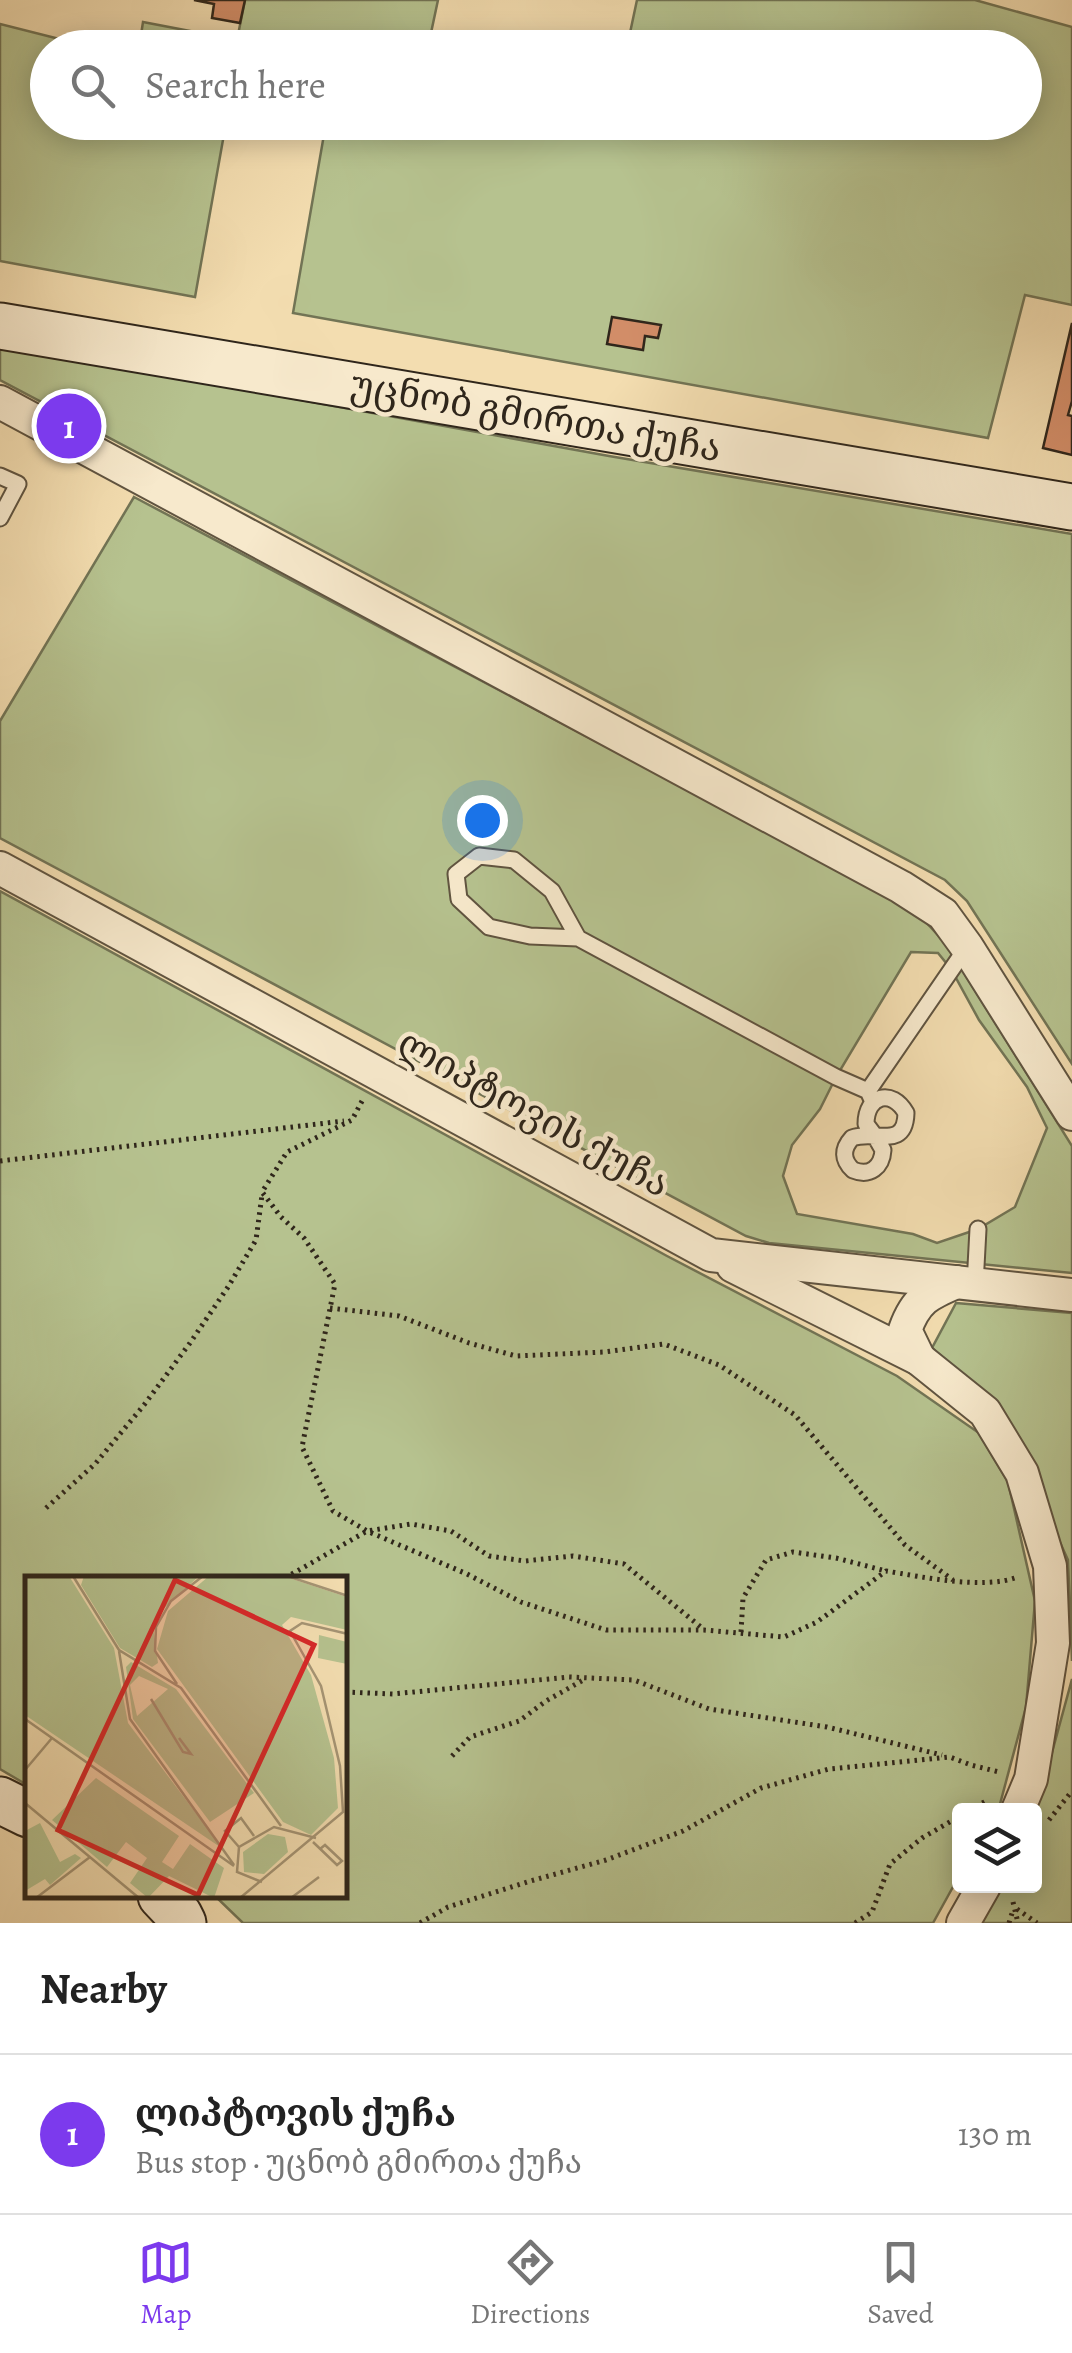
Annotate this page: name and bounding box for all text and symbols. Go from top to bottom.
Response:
search box [30,30,1042,140]
icon: search [65,58,120,113]
text: Search here [145,59,326,111]
street label: უცნობ გმირთა ქუჩა [347,358,725,474]
pin: 1 [36,388,102,464]
your location [457,795,508,846]
street label: ლიპტოვის ქუჩა [389,1017,679,1209]
inset map [25,1576,348,1898]
map controls [952,1803,1042,1893]
button: layers [952,1803,1042,1893]
text: Nearby [40,1960,167,2017]
text: ლიპტოვის ქუჩა [135,2087,456,2139]
text: 1 [67,2112,78,2156]
text: 130 m [958,2112,1032,2156]
text: Bus stop · უცნობ გმირთა ქუჩა [135,2140,582,2184]
tab: Map [138,2235,193,2333]
tab: Directions [470,2235,590,2333]
tab: Saved [867,2235,934,2333]

